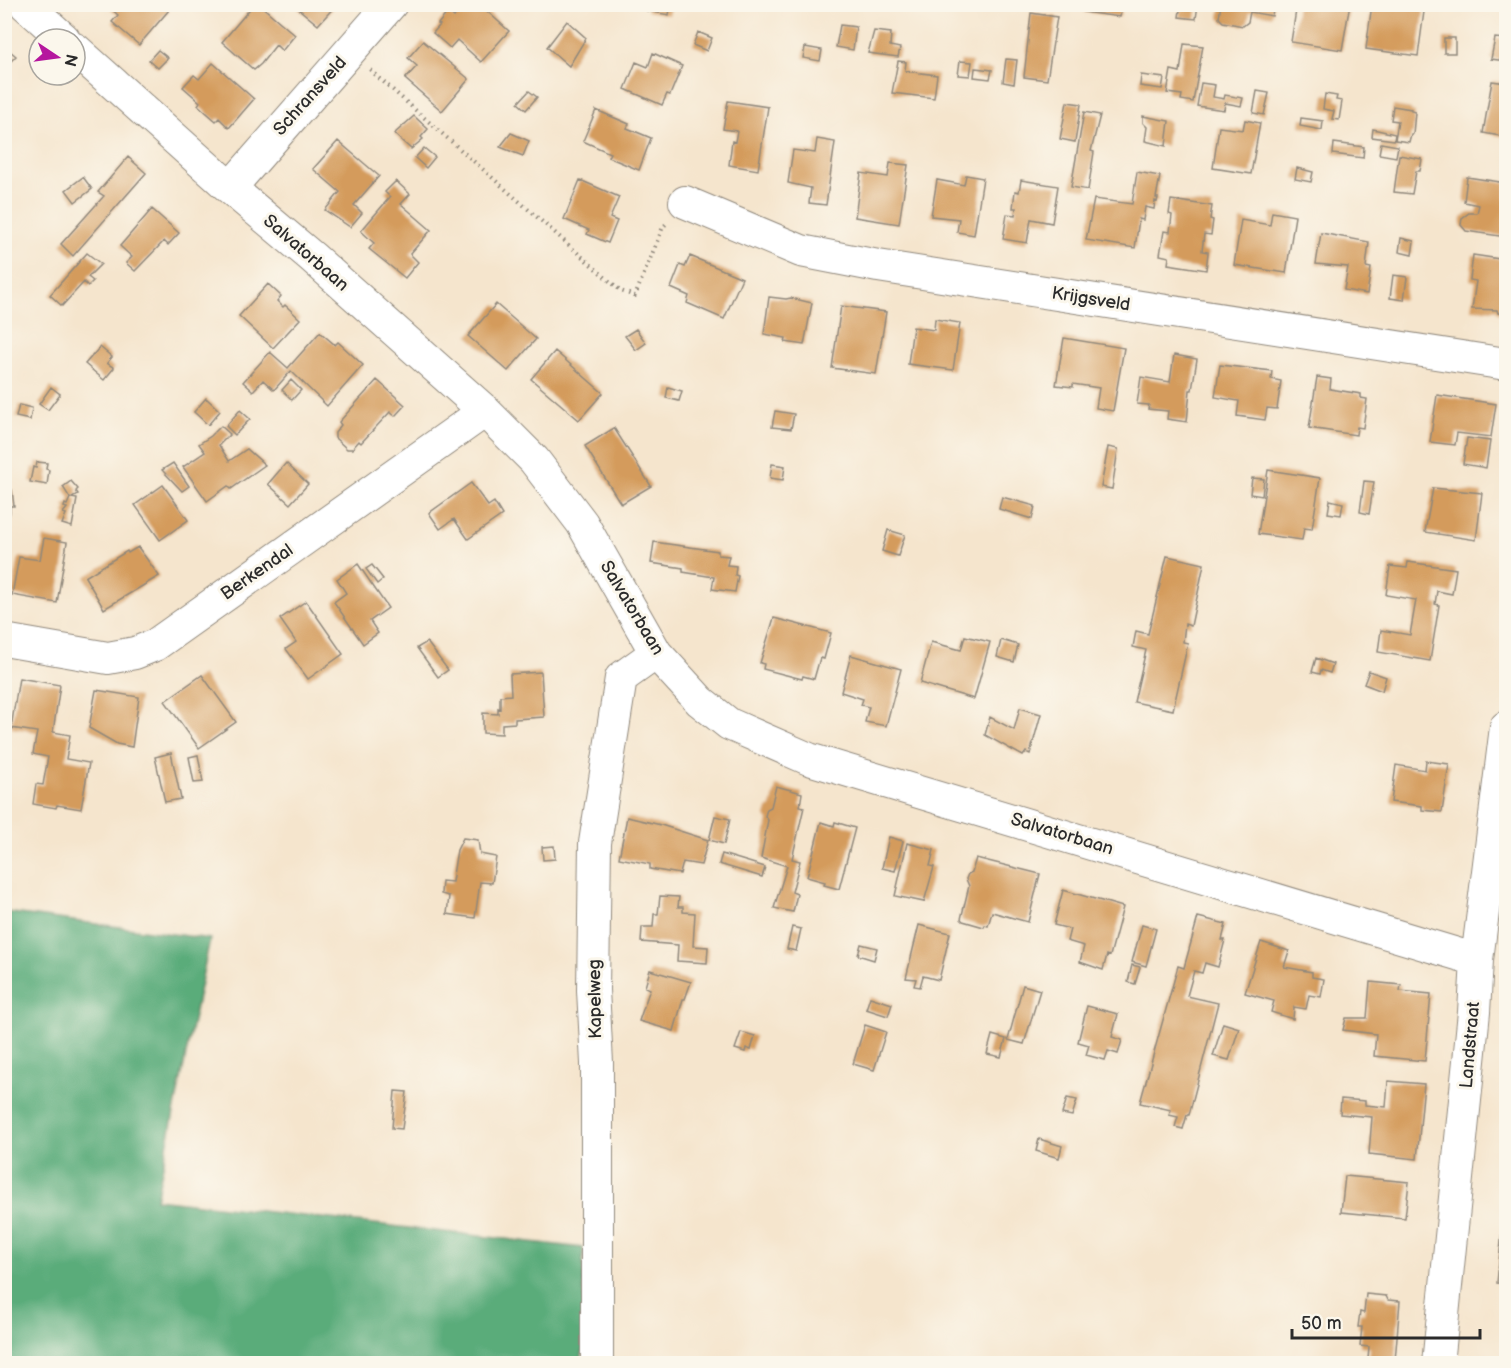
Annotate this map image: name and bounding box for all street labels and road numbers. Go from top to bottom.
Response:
street label: Schransveld [269,52,351,140]
street label: Salvatorbaan [259,210,353,296]
street label: Krijgsveld [1050,282,1132,316]
street label: Berkendal [217,539,297,605]
street label: Salvatorbaan [596,557,668,659]
street label: Salvatorbaan [1008,808,1116,860]
street label: Kapelweg [584,959,606,1039]
street label: Landstraat [1456,1000,1484,1089]

